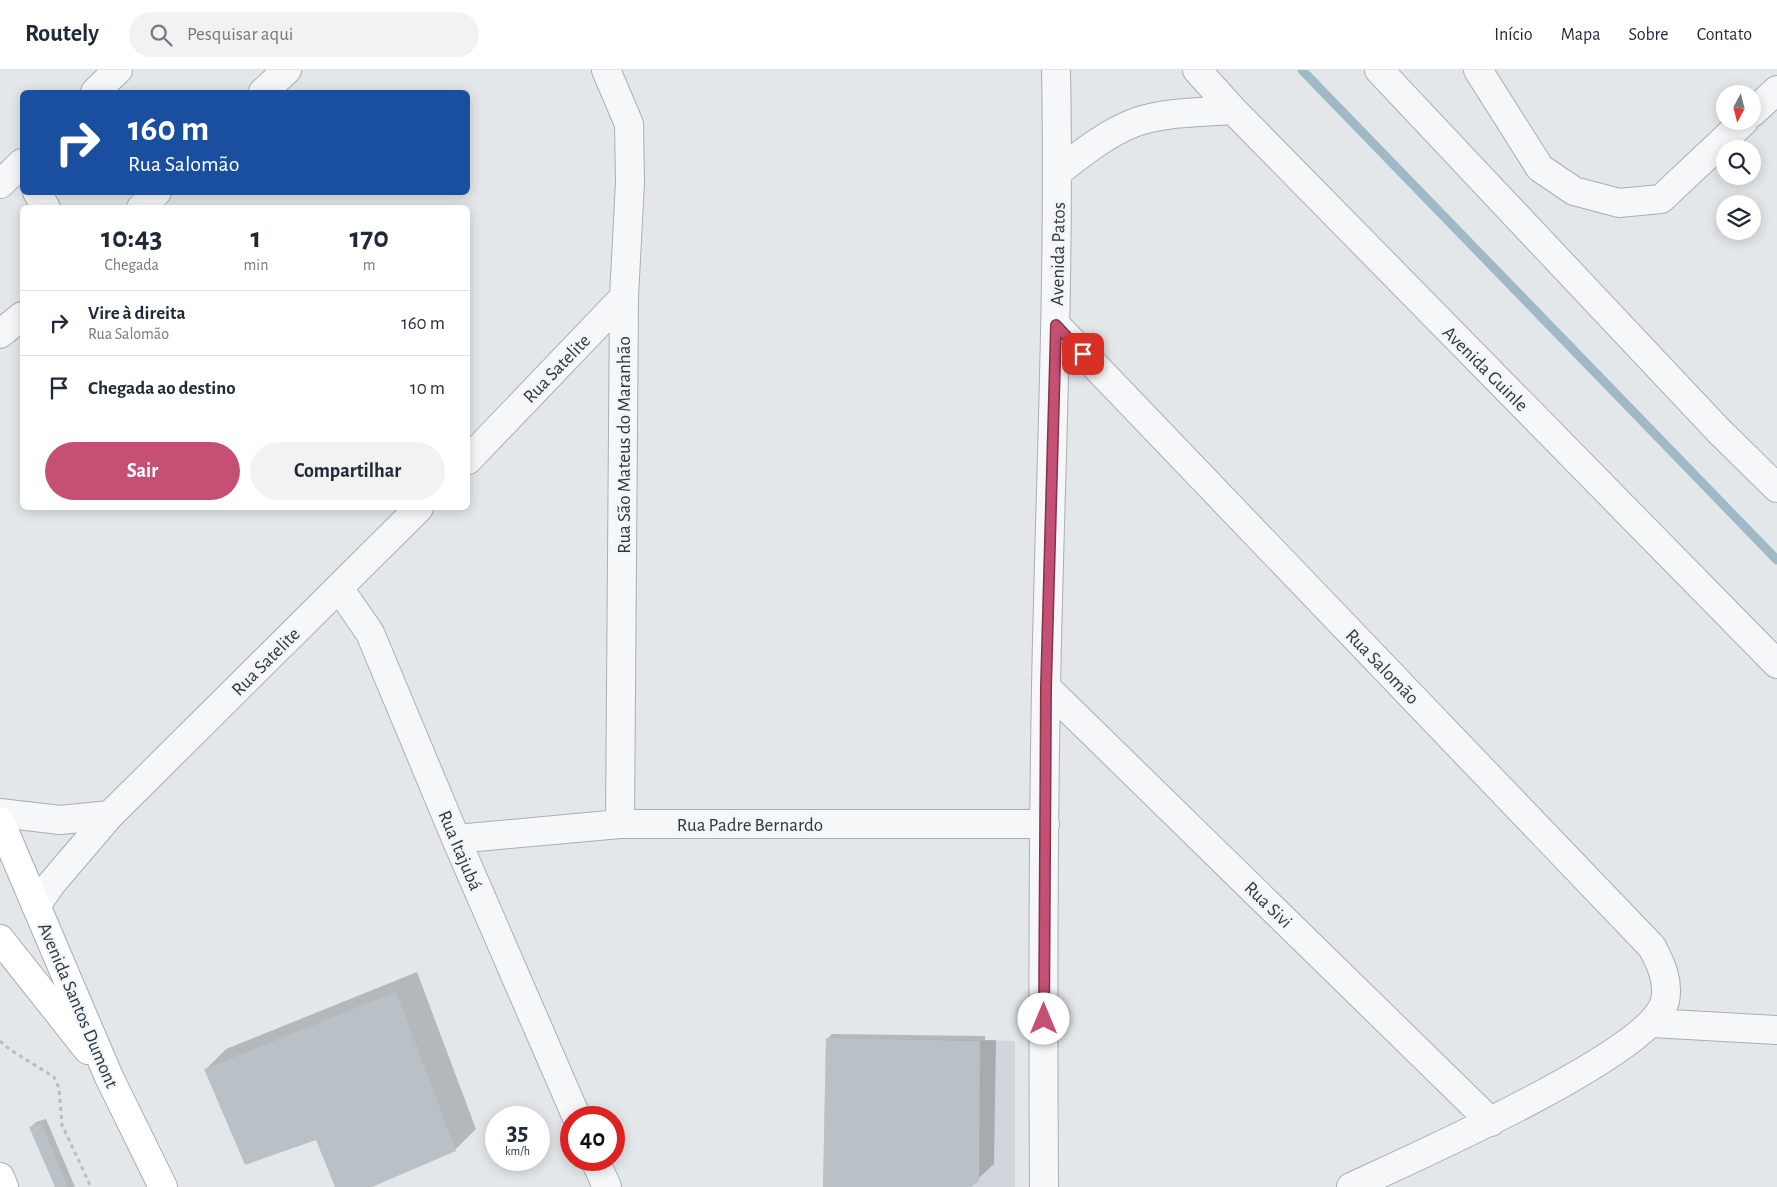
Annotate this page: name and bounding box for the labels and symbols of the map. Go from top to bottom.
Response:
north arrow [1716,85,1761,130]
street label: Avenida Patos [1048,202,1069,306]
street label: Avenida Guinle [1439,323,1531,415]
street label: Rua Satelite [520,331,594,407]
pin [1062,333,1104,375]
street label: Rua São Mateus do Maranhão [615,336,634,554]
street label: Rua Satelite [228,624,304,700]
street label: Rua Salomão [1342,626,1422,708]
street label: Rua Itajubá [434,808,485,894]
street label: Rua Padre Bernardo [677,816,823,835]
street label: Rua Sivi [1241,878,1295,932]
street label: Avenida Santos Dumont [34,920,121,1091]
position arrow [1017,992,1069,1044]
speed limit sign: 40 [560,1106,625,1171]

